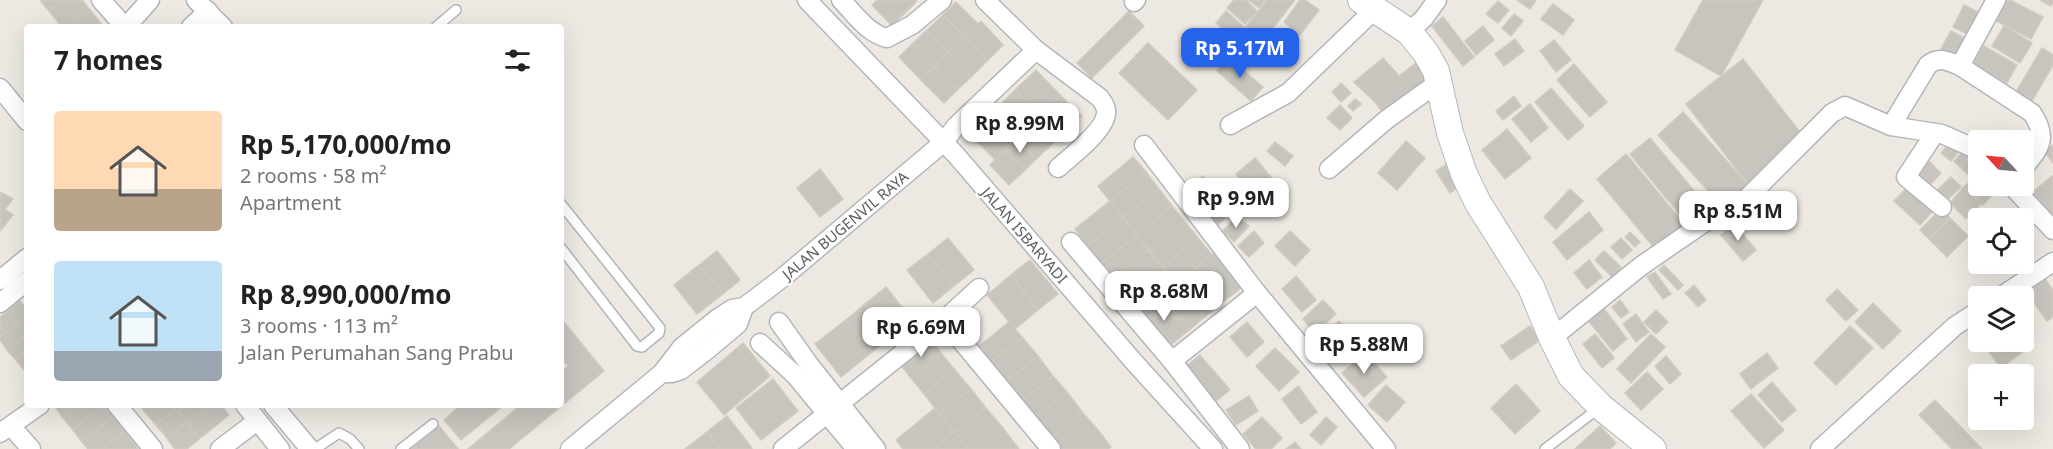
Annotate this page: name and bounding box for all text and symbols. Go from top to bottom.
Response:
pin: Rp 5.17M [1178,28,1302,79]
text: Rp 5.17M [1195,34,1285,61]
text: 7 homes [54,42,163,78]
icon: filters [501,44,534,77]
pin: Rp 8.99M [958,103,1082,154]
text: Rp 8.99M [975,109,1065,136]
text: Rp 5,170,000/mo [240,126,452,162]
north arrow [1968,130,2034,196]
map controls [1968,130,2034,430]
icon: home [102,135,174,207]
text: 2 rooms · 58 m² [240,162,387,189]
street label: JALAN BUGENVIL RAYA [776,166,913,285]
pin: Rp 9.9M [1181,178,1291,229]
street label: JALAN ISBARYADI [976,181,1072,287]
text: Rp 9.9M [1197,184,1275,211]
text: Apartment [240,189,341,216]
pin: Rp 8.51M [1676,191,1800,242]
text: Rp 8.51M [1693,197,1783,224]
button: locate [1968,208,2034,274]
pin: Rp 8.68M [1102,271,1226,322]
text: Rp 8,990,000/mo [240,276,452,312]
text: Rp 8.68M [1119,277,1209,304]
icon: home [102,285,174,357]
button: layers [1968,286,2034,352]
pin: Rp 6.69M [859,307,983,358]
text: 3 rooms · 113 m² [240,312,398,339]
text: Rp 6.69M [876,313,966,340]
pin: Rp 5.88M [1302,324,1426,375]
text: Rp 5.88M [1319,330,1409,357]
text: Jalan Perumahan Sang Prabu [240,339,514,366]
button: + [1968,364,2034,430]

